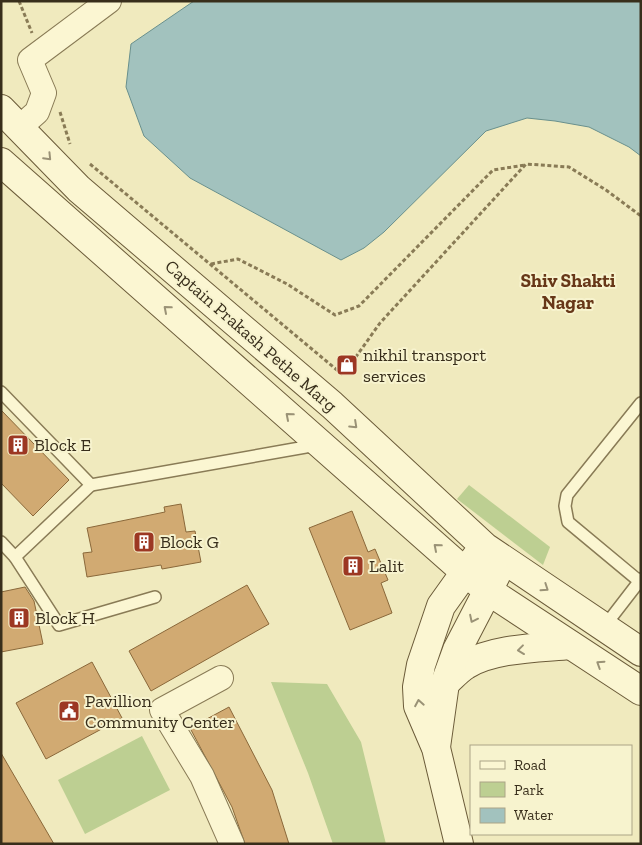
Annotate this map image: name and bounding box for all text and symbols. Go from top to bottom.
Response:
one-way arrow [42,151,51,160]
street label: Captain Prakash Pethe Marg [160,255,342,417]
district label: Shiv Shakti Nagar [520,269,616,314]
one-way arrow [163,305,172,314]
place label: nikhil transport services [363,344,487,387]
shop icon: nikhil transport services [335,353,359,377]
one-way arrow [285,413,294,422]
one-way arrow [348,419,357,428]
building icon: Block E [6,433,30,457]
place label: Block E [34,434,91,456]
building icon: Block G [132,530,156,554]
place label: Block G [160,531,219,553]
one-way arrow [433,544,442,553]
building icon: Lalit [341,554,365,578]
place label: Lalit [369,555,404,577]
one-way arrow [539,581,548,591]
building icon: Block H [7,606,31,630]
place label: Block H [35,607,95,629]
one-way arrow [469,614,479,623]
one-way arrow [517,644,525,655]
one-way arrow [596,661,605,671]
place label: Pavillion Community Center [85,690,235,733]
one-way arrow [415,698,425,707]
public building icon: Pavillion Community Center [57,699,81,723]
legend [470,745,632,835]
text: Road [514,756,547,774]
text: Park [514,781,544,799]
text: Water [514,806,554,824]

